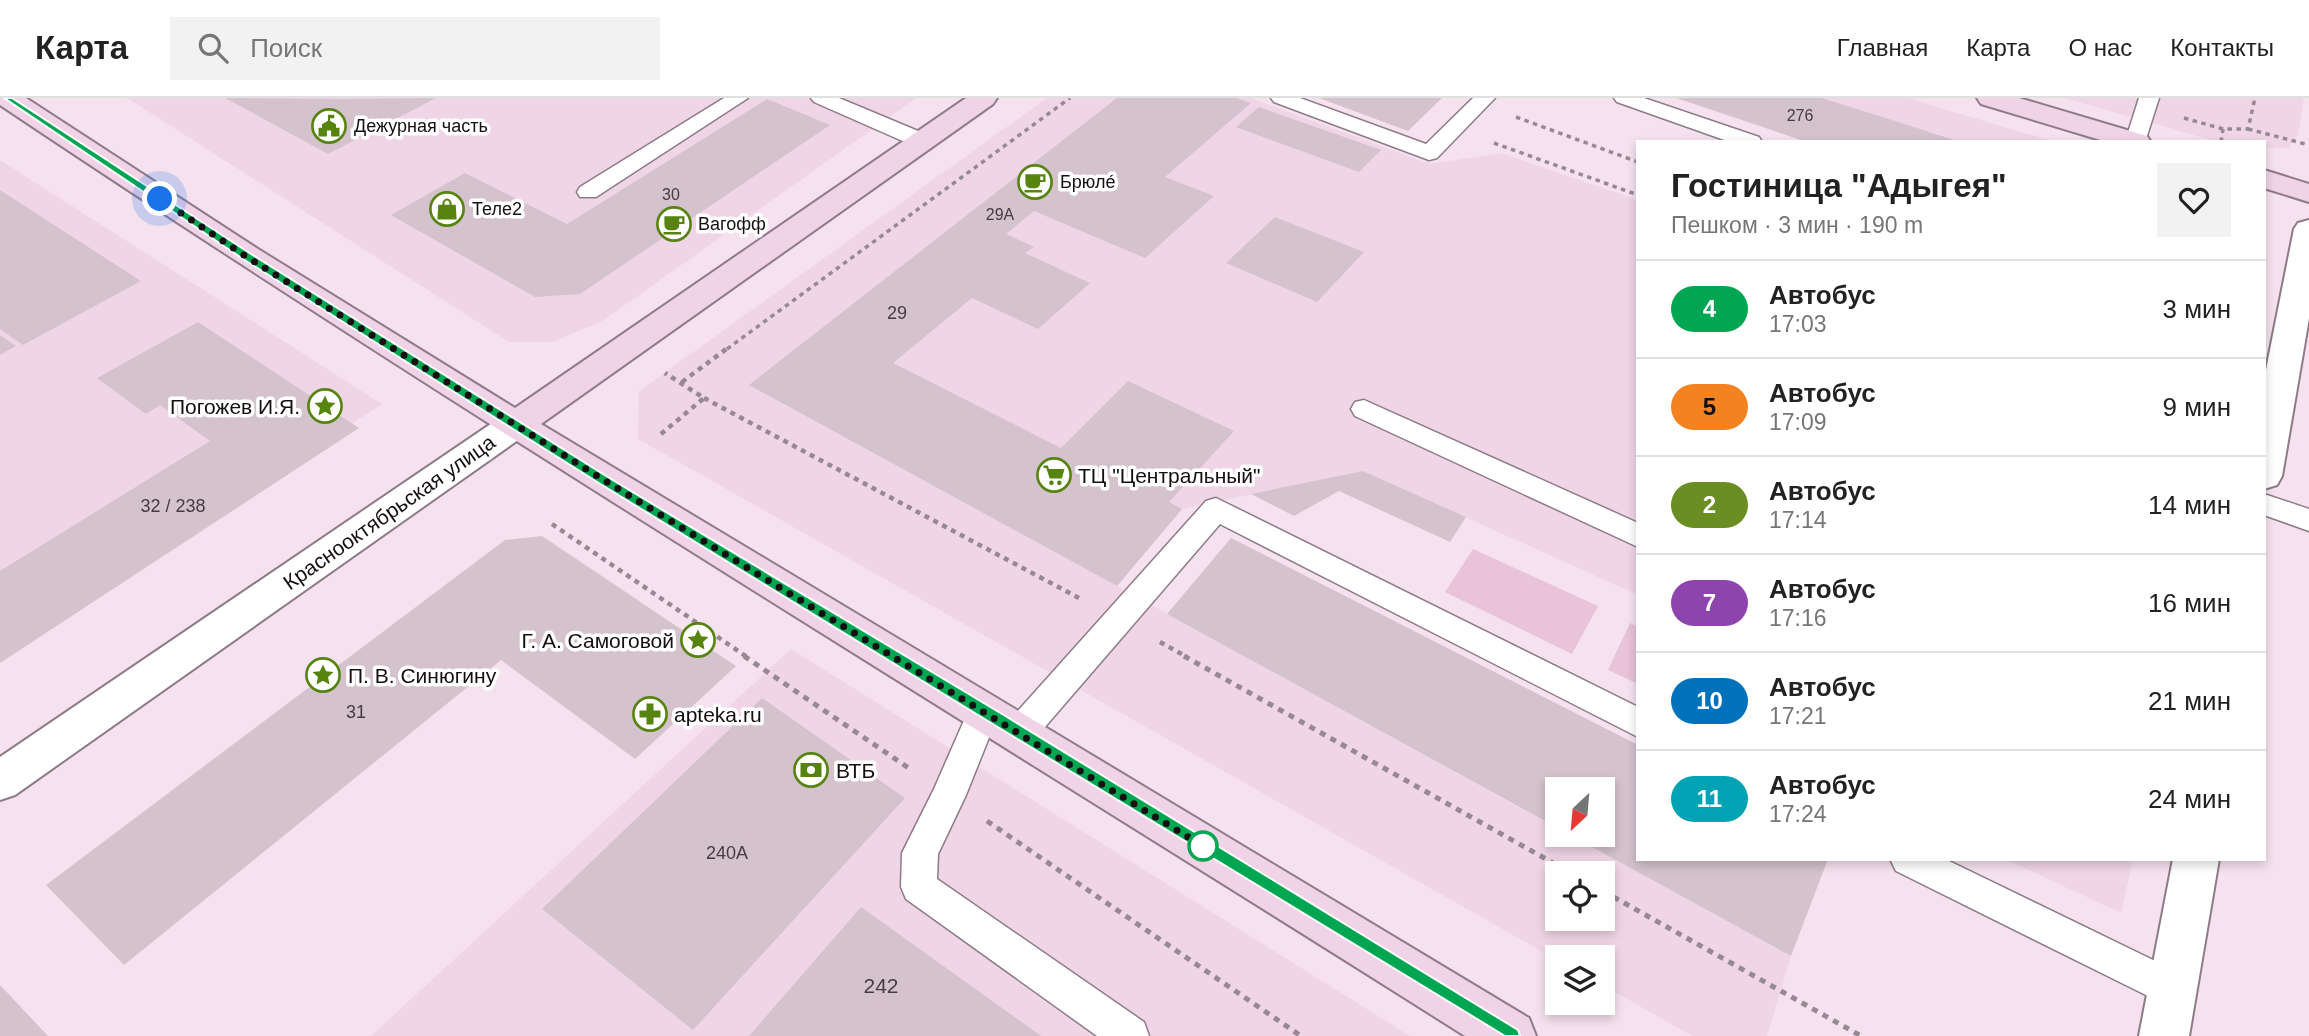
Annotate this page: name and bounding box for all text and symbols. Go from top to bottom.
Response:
search box [170,17,660,80]
text: Карта [35,29,128,66]
icon: search [194,29,232,67]
text: Поиск [250,33,322,63]
text: Главная [1837,34,1928,61]
text: Карта [1966,34,2030,61]
text: О нас [2068,34,2132,61]
text: Контакты [2170,34,2274,61]
public building icon: Дежурная часть [310,107,348,145]
house number: 276 [1787,107,1813,124]
place label: Дежурная часть [354,116,488,136]
cafe icon: Брюлé [1016,163,1054,201]
button: heart [2157,163,2231,237]
text: Гостиница "Адыгея" [1671,167,2007,204]
place label: Брюлé [1060,172,1115,192]
your location [142,181,177,216]
house number: 30 [662,186,680,203]
shop icon: Теле2 [428,190,466,228]
place label: Теле2 [472,199,522,219]
cafe icon: Вагофф [655,205,693,243]
house number: 29А [986,206,1015,223]
text: Пешком · 3 мин · 190 m [1671,212,1923,238]
place label: Вагофф [698,214,766,234]
text: Автобус [1769,280,1876,310]
text: 3 мин [2163,294,2231,324]
text: 4 [1703,295,1716,322]
house number: 29 [887,303,907,323]
text: 17:03 [1769,311,1827,337]
text: Автобус [1769,378,1876,408]
place icon: Погожев И.Я. [306,387,344,425]
text: 9 мин [2163,392,2231,422]
text: 5 [1703,393,1716,420]
place label: Погожев И.Я. [170,395,300,418]
text: 17:09 [1769,409,1827,435]
street label: Краснооктябрьская улица [279,430,499,594]
supermarket icon: ТЦ "Центральный" [1035,456,1073,494]
place label: ТЦ "Центральный" [1078,464,1261,487]
text: Автобус [1769,476,1876,506]
text: 14 мин [2148,490,2231,520]
text: 2 [1703,491,1716,518]
house number: 32 / 238 [140,496,206,516]
text: 17:14 [1769,507,1827,533]
text: Автобус [1769,574,1876,604]
text: 16 мин [2148,588,2231,618]
text: 7 [1703,589,1716,616]
text: 17:16 [1769,605,1827,631]
place icon: Г. А. Самоговой [679,621,717,659]
place label: Г. А. Самоговой [521,629,674,652]
place icon: П. В. Синюгину [304,656,342,694]
place label: П. В. Синюгину [348,664,497,687]
text: Автобус [1769,672,1876,702]
text: 21 мин [2148,686,2231,716]
text: 10 [1696,687,1723,714]
pharmacy icon: apteka.ru [631,695,669,733]
house number: 31 [346,702,366,722]
place label: apteka.ru [674,703,762,726]
text: 17:21 [1769,703,1827,729]
bank icon: ВТБ [792,751,830,789]
place label: ВТБ [836,759,875,782]
text: Автобус [1769,770,1876,800]
north arrow [1545,777,1615,847]
map controls [1545,777,1615,1015]
text: 24 мин [2148,784,2231,814]
text: 11 [1697,785,1722,812]
text: 17:24 [1769,801,1827,827]
unlabelled marker [1188,831,1218,861]
house number: 240А [706,843,748,863]
button: locate [1545,861,1615,931]
button: layers [1545,945,1615,1015]
house number: 242 [863,974,899,997]

